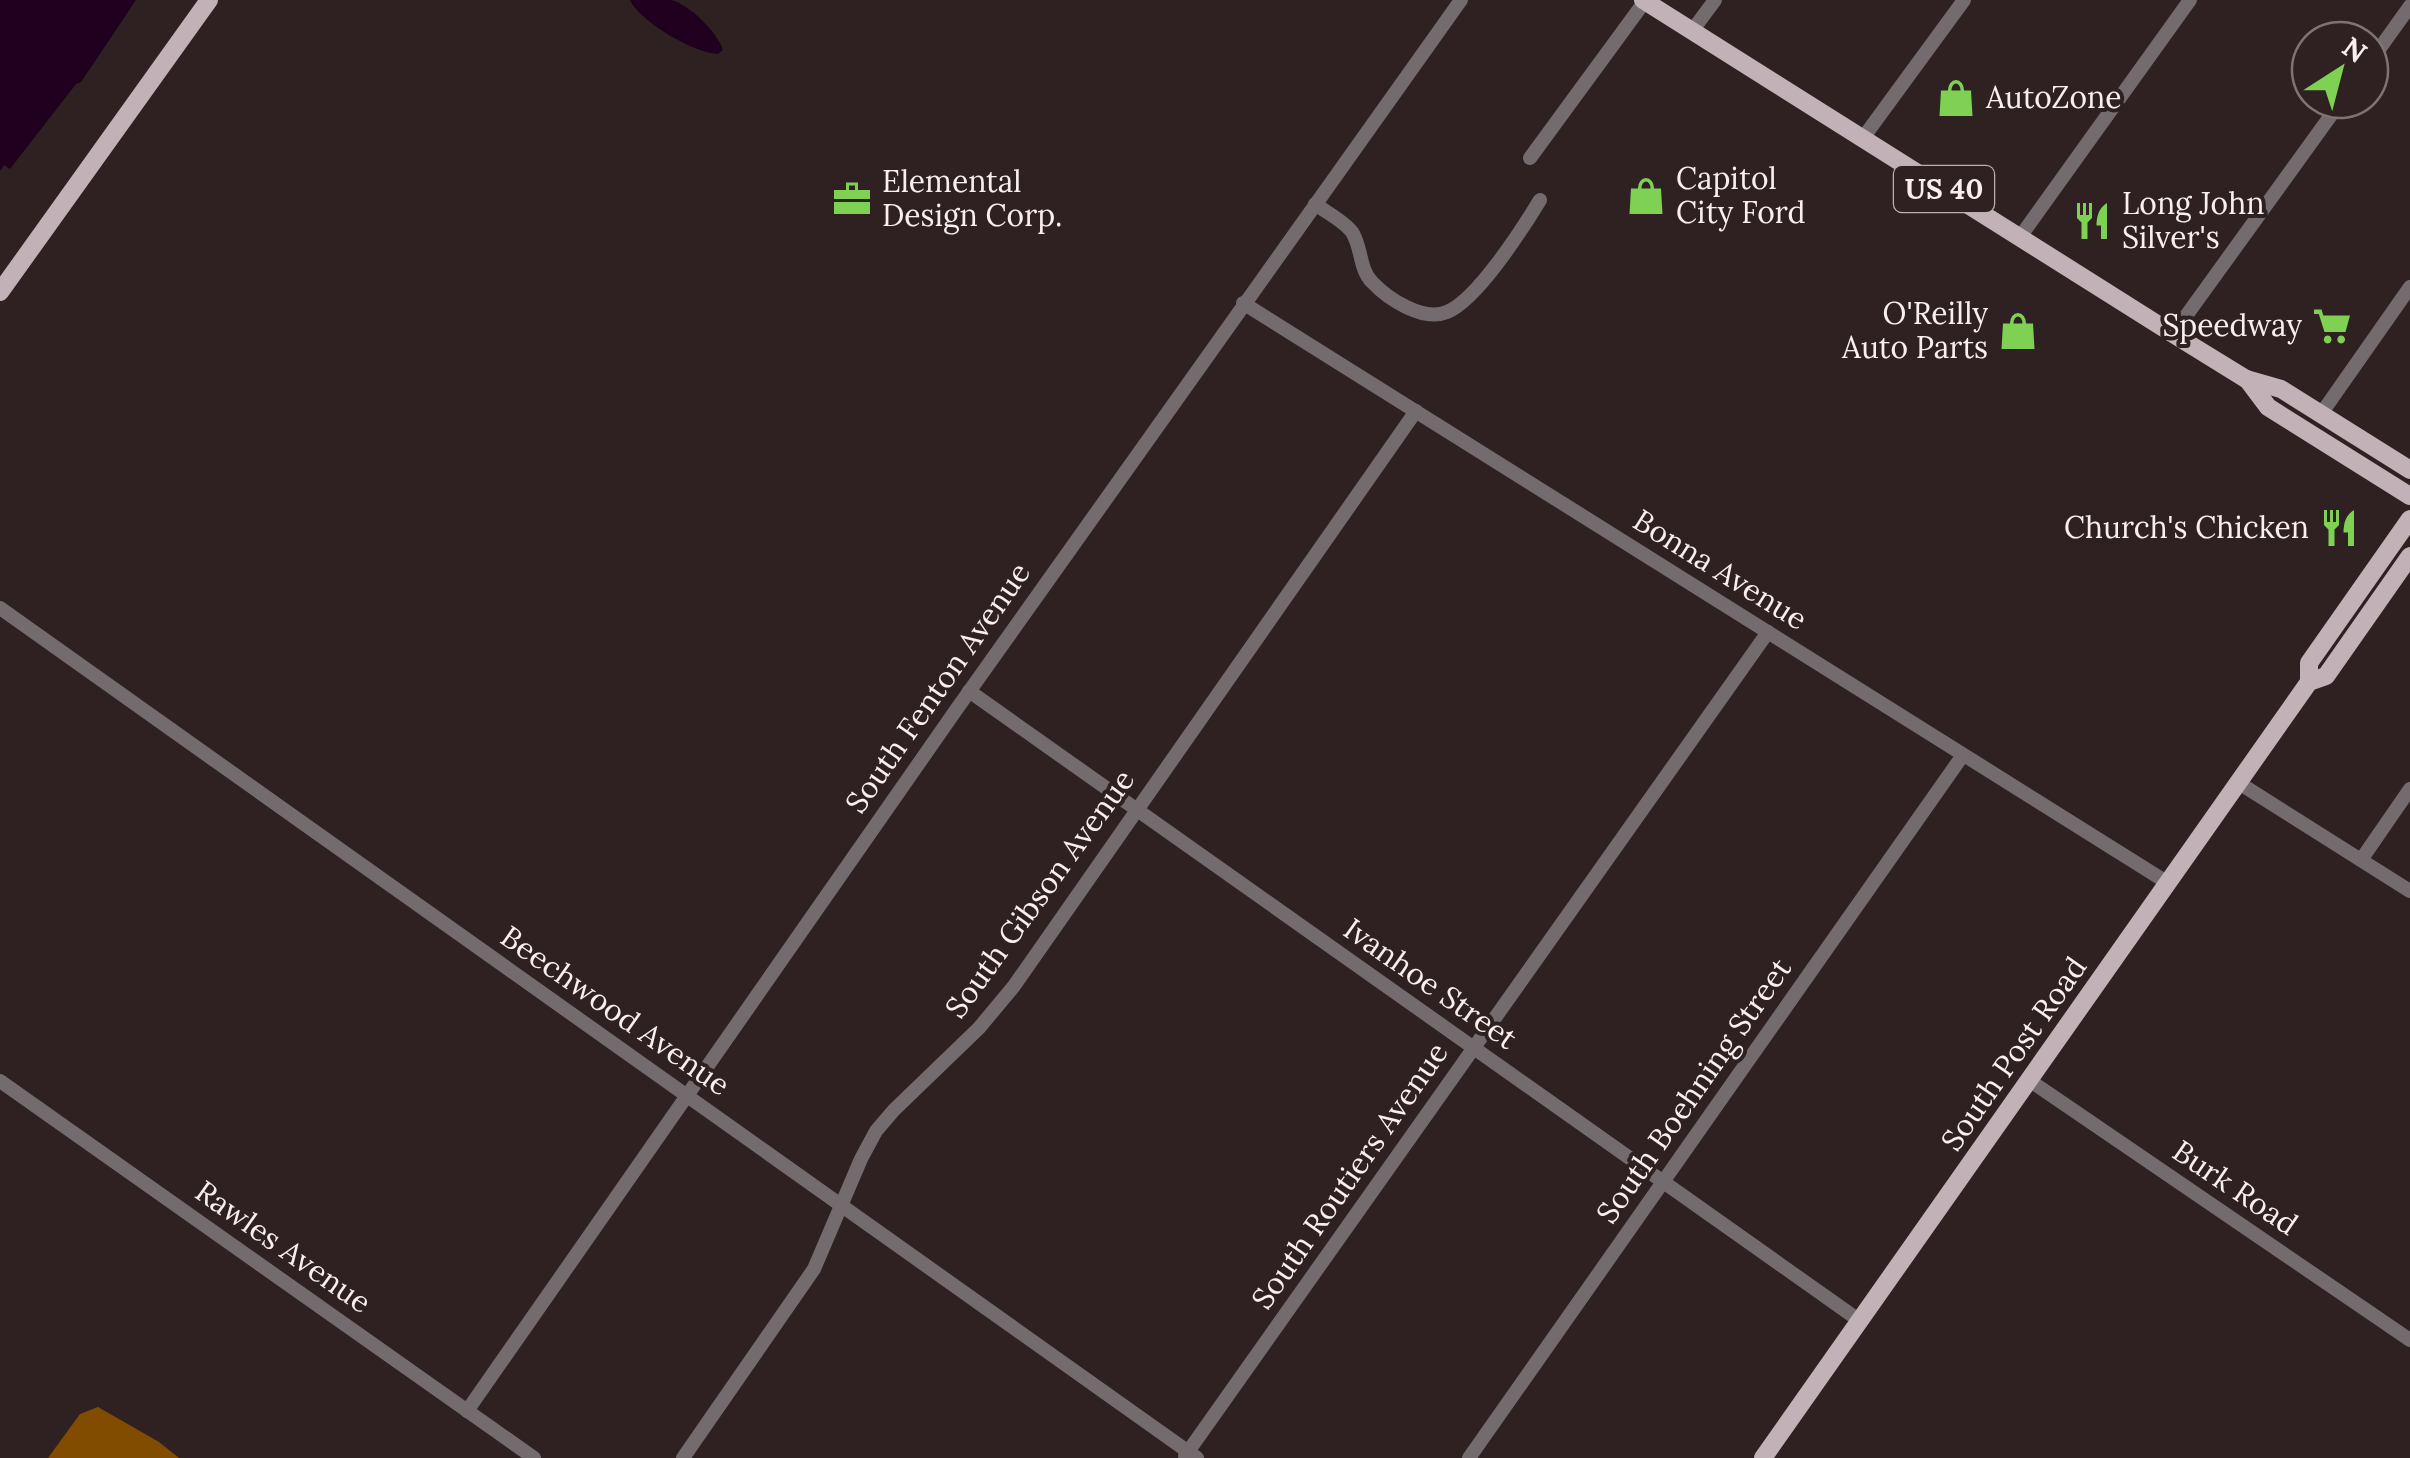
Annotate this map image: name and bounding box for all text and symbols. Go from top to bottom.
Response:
north arrow [2290,20,2390,120]
text: N [2335,29,2374,71]
shop icon: AutoZone [1935,77,1977,119]
place label: AutoZone [1985,78,2122,116]
place label: Capitol City Ford [1676,159,1806,232]
place label: Elemental Design Corp. [882,162,1062,235]
road number: US 40 [1894,166,1994,212]
shop icon: Capitol City Ford [1625,175,1667,217]
office icon: Elemental Design Corp. [831,178,873,220]
place label: Long John Silver's [2122,184,2264,256]
restaurant icon: Long John Silver's [2071,200,2113,242]
place label: O'Reilly Auto Parts [1841,294,1988,366]
supermarket icon: Speedway [2311,305,2353,347]
place label: Speedway [2163,306,2302,345]
shop icon: O'Reilly Auto Parts [1997,310,2039,352]
street label: Bonna Avenue [1627,501,1814,638]
restaurant icon: Church's Chicken [2318,507,2360,549]
place label: Church's Chicken [2064,508,2309,546]
street label: South Fenton Avenue [836,555,1038,820]
street label: South Gibson Avenue [936,762,1142,1025]
street label: Ivanhoe Street [1337,909,1525,1057]
street label: Beechwood Avenue [494,917,738,1103]
street label: South Post Road [1932,949,2094,1158]
street label: South Boehning Street [1587,950,1800,1231]
street label: South Routiers Avenue [1243,1035,1456,1316]
street label: Burk Road [2166,1131,2305,1243]
street label: Rawles Avenue [188,1172,379,1321]

